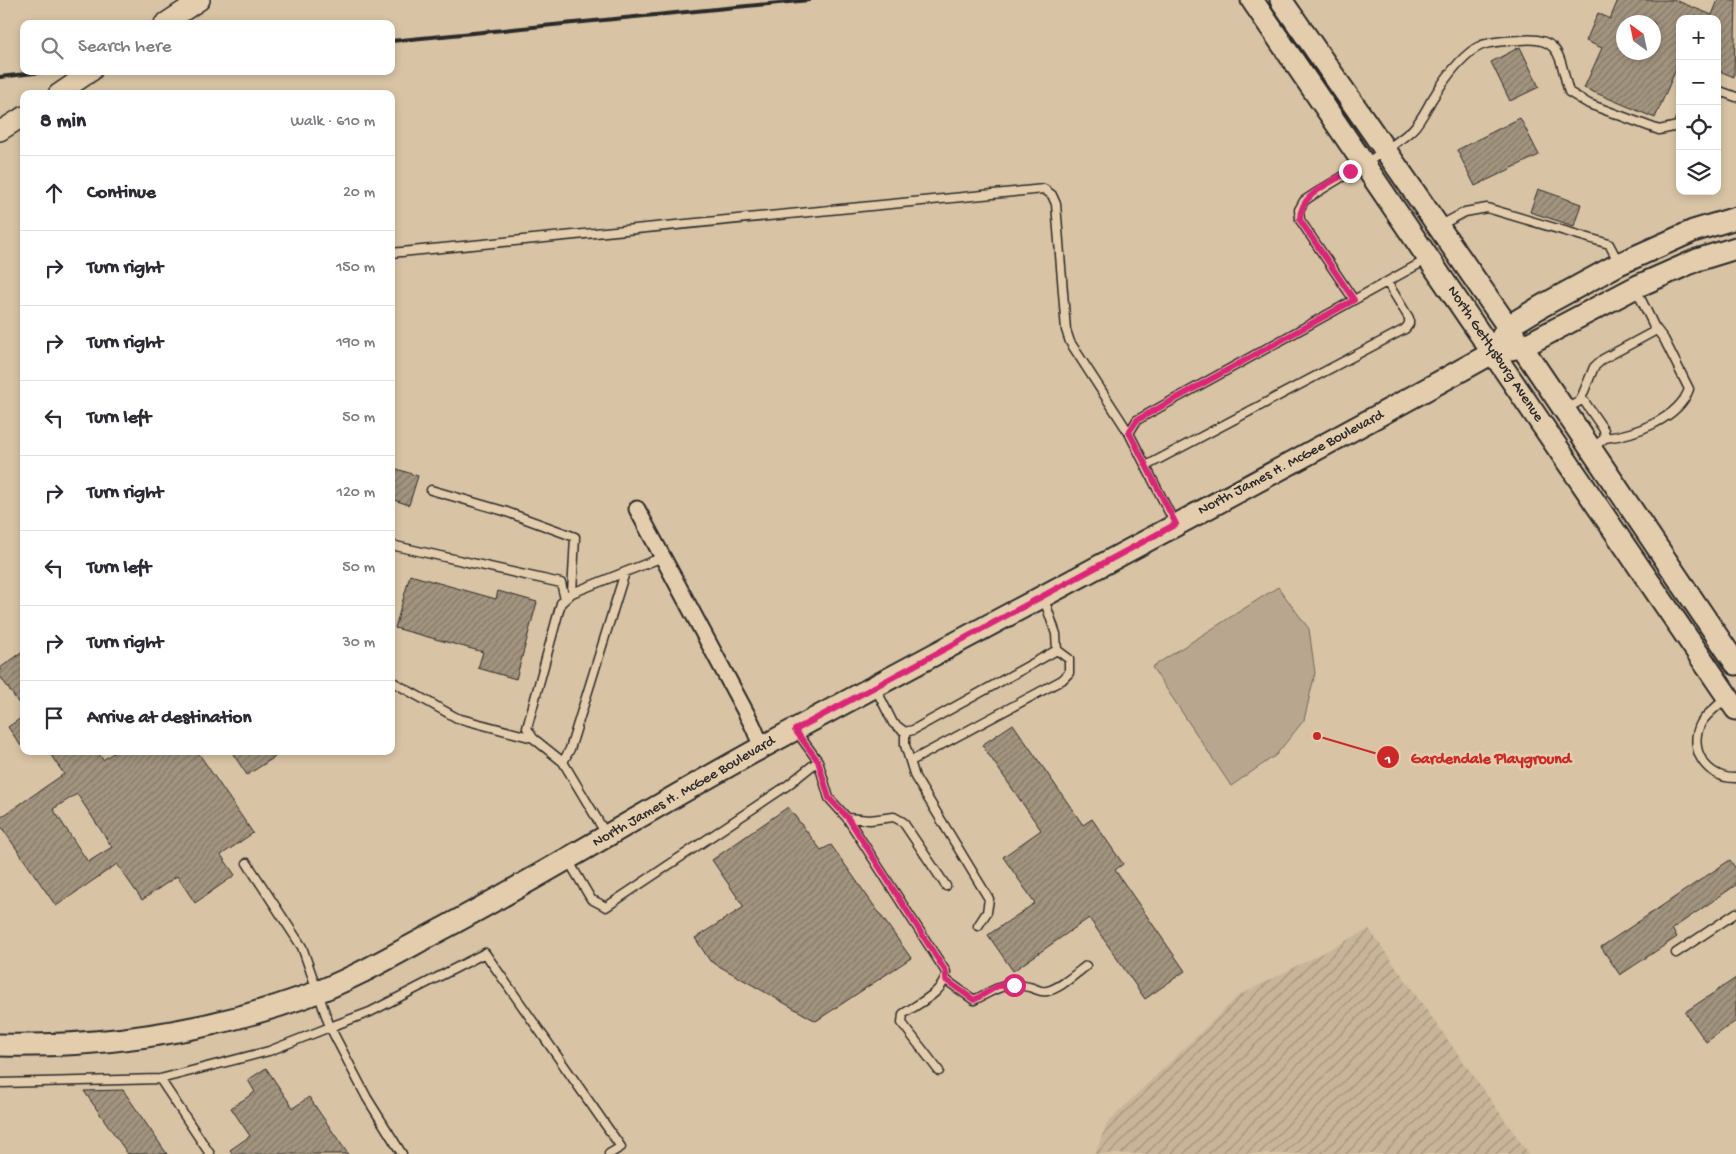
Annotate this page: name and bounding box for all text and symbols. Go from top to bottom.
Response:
north arrow [1616,15,1661,60]
map controls [1676,15,1721,195]
button: + [1676,15,1721,60]
search box [20,20,395,75]
icon: search [38,34,66,62]
text: Search here [78,36,172,59]
button: − [1676,60,1721,105]
button: locate [1676,105,1721,150]
text: 8 min [40,110,86,135]
text: Walk · 610 m [290,113,375,132]
button: layers [1676,150,1721,195]
route end [1339,160,1362,183]
icon: ahead [40,179,68,207]
text: Continue [87,182,156,205]
text: 20 m [343,184,375,203]
icon: right [40,254,68,282]
text: Turn right [87,257,163,280]
text: 150 m [336,259,375,278]
street label: North Gettysburg Avenue [1443,282,1547,426]
icon: right [40,329,68,357]
text: Turn right [87,332,163,355]
text: 190 m [336,334,375,353]
icon: left [40,404,68,432]
street label: North James H. McGee Boulevard [1195,406,1388,520]
text: Turn left [87,407,151,430]
text: 50 m [342,409,375,428]
icon: right [40,479,68,507]
text: Turn right [87,482,163,505]
text: 120 m [336,484,375,503]
icon: left [40,554,68,582]
text: Turn left [87,557,151,580]
text: 50 m [342,559,375,578]
icon: right [40,629,68,657]
text: Turn right [87,632,163,655]
text: 30 m [342,634,375,653]
icon: arrive [40,704,68,732]
text: Arrive at destination [87,707,251,730]
street label: North James H. McGee Boulevard [590,732,780,852]
callout: Gardendale Playground [1375,742,1581,773]
text: 1 [1384,751,1391,769]
text: Gardendale Playground [1411,751,1573,770]
route start [1003,974,1026,997]

